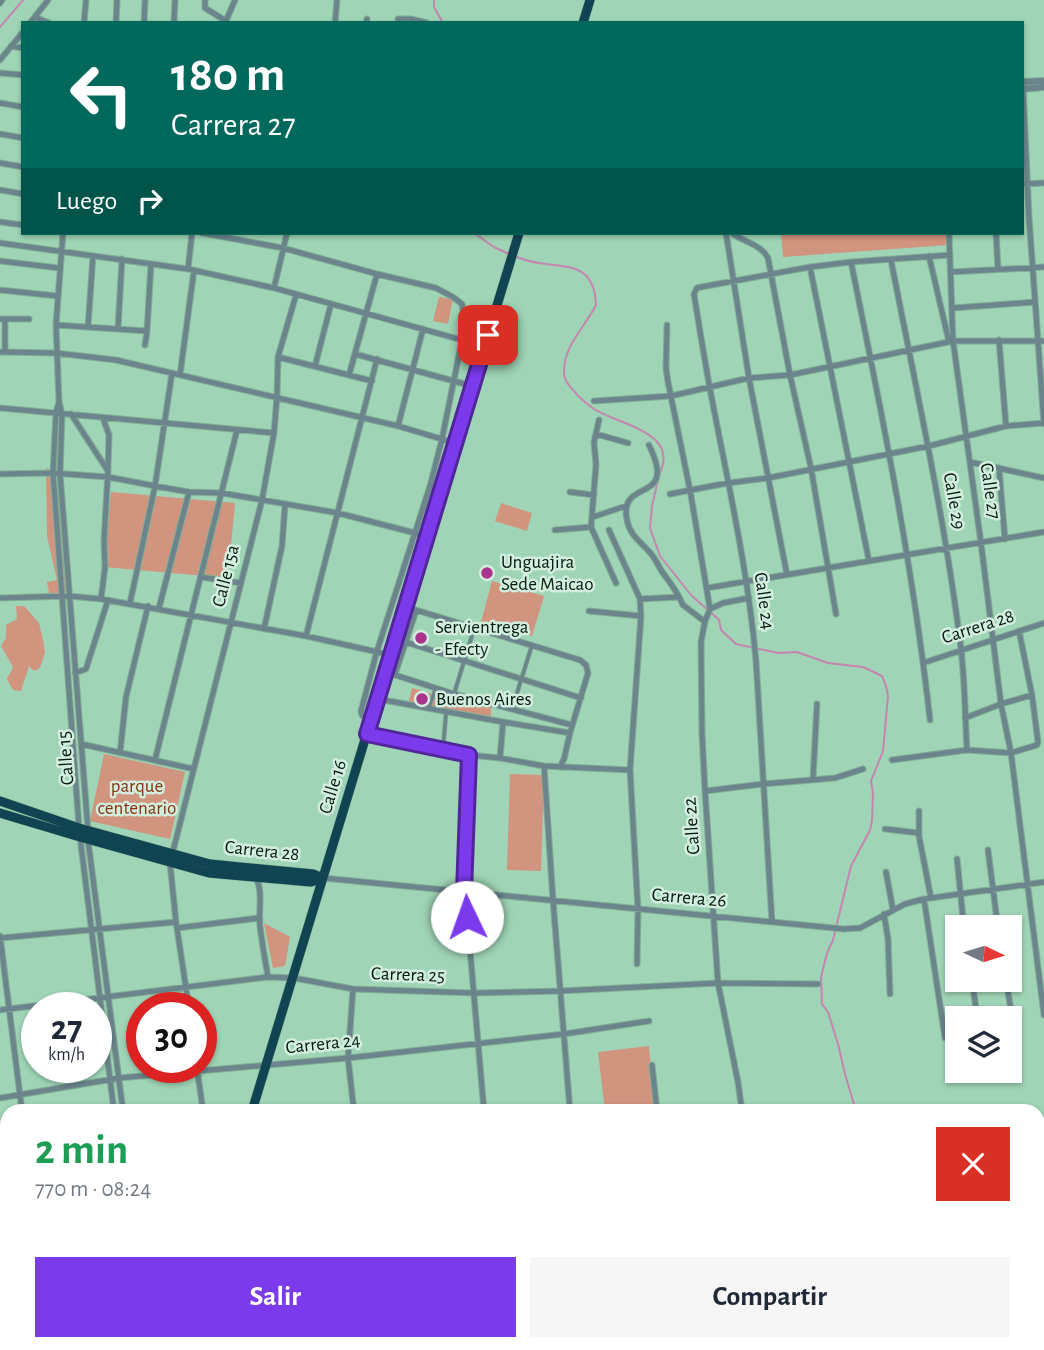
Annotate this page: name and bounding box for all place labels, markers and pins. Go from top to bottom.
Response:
pin [458,305,518,365]
place label: Unguajira Sede Maicao [501,553,593,594]
marker: Unguajira Sede Maicao [479,565,495,581]
place label: Servientrega - Efecty [435,618,529,659]
marker: Servientrega - Efecty [413,630,429,646]
place label: Buenos Aires [436,690,531,709]
marker: Buenos Aires [414,691,430,707]

